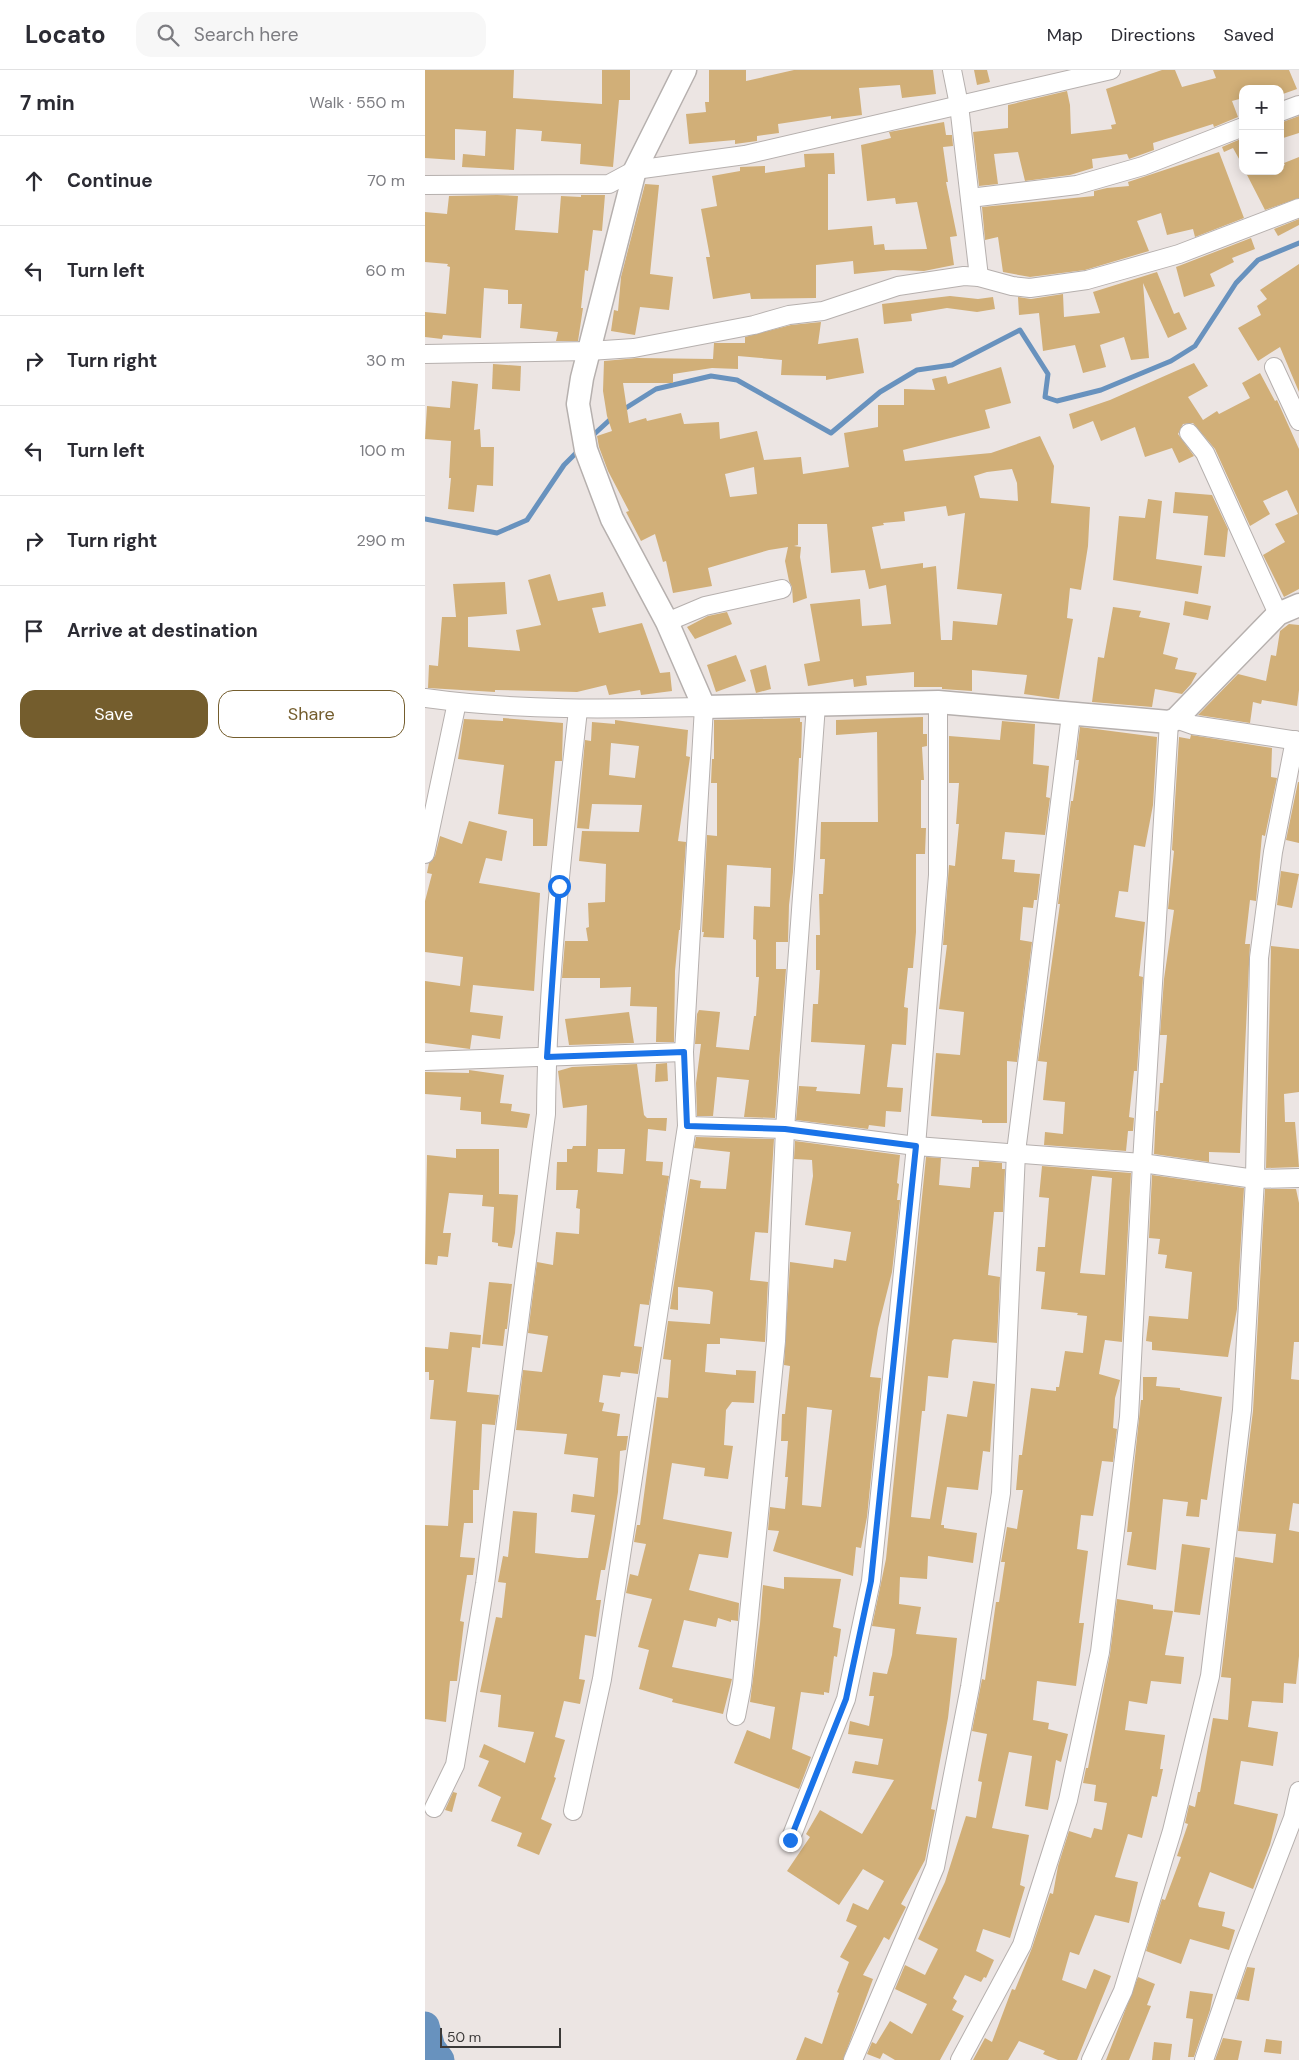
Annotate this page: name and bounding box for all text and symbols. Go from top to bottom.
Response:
search box [136,12,486,57]
text: Locato [25,19,106,50]
icon: search [154,21,182,49]
text: Search here [194,22,299,47]
text: Map [1047,23,1083,47]
text: Directions [1111,23,1196,47]
text: Saved [1224,23,1274,47]
map controls [1239,85,1284,175]
button: + [1239,85,1284,130]
text: 7 min [20,89,75,117]
text: Walk · 550 m [309,92,405,113]
button: − [1239,130,1284,175]
icon: ahead [20,167,48,195]
text: Continue [67,168,153,193]
text: 70 m [367,170,405,191]
icon: left [20,257,48,285]
text: Turn left [67,258,145,283]
text: 60 m [365,260,405,281]
icon: right [20,347,48,375]
text: Turn right [67,348,157,373]
text: 30 m [366,350,405,371]
icon: left [20,437,48,465]
text: Turn left [67,438,145,463]
text: 100 m [360,440,405,461]
icon: right [20,527,48,555]
text: Turn right [67,528,157,553]
text: 290 m [356,530,405,551]
icon: arrive [20,617,48,645]
text: Arrive at destination [67,618,258,643]
button: Save [20,690,208,738]
button: Share [218,690,405,738]
route start [548,875,571,898]
route end [779,1829,802,1852]
scale bar [440,2025,561,2048]
text: 50 m [447,2028,481,2046]

